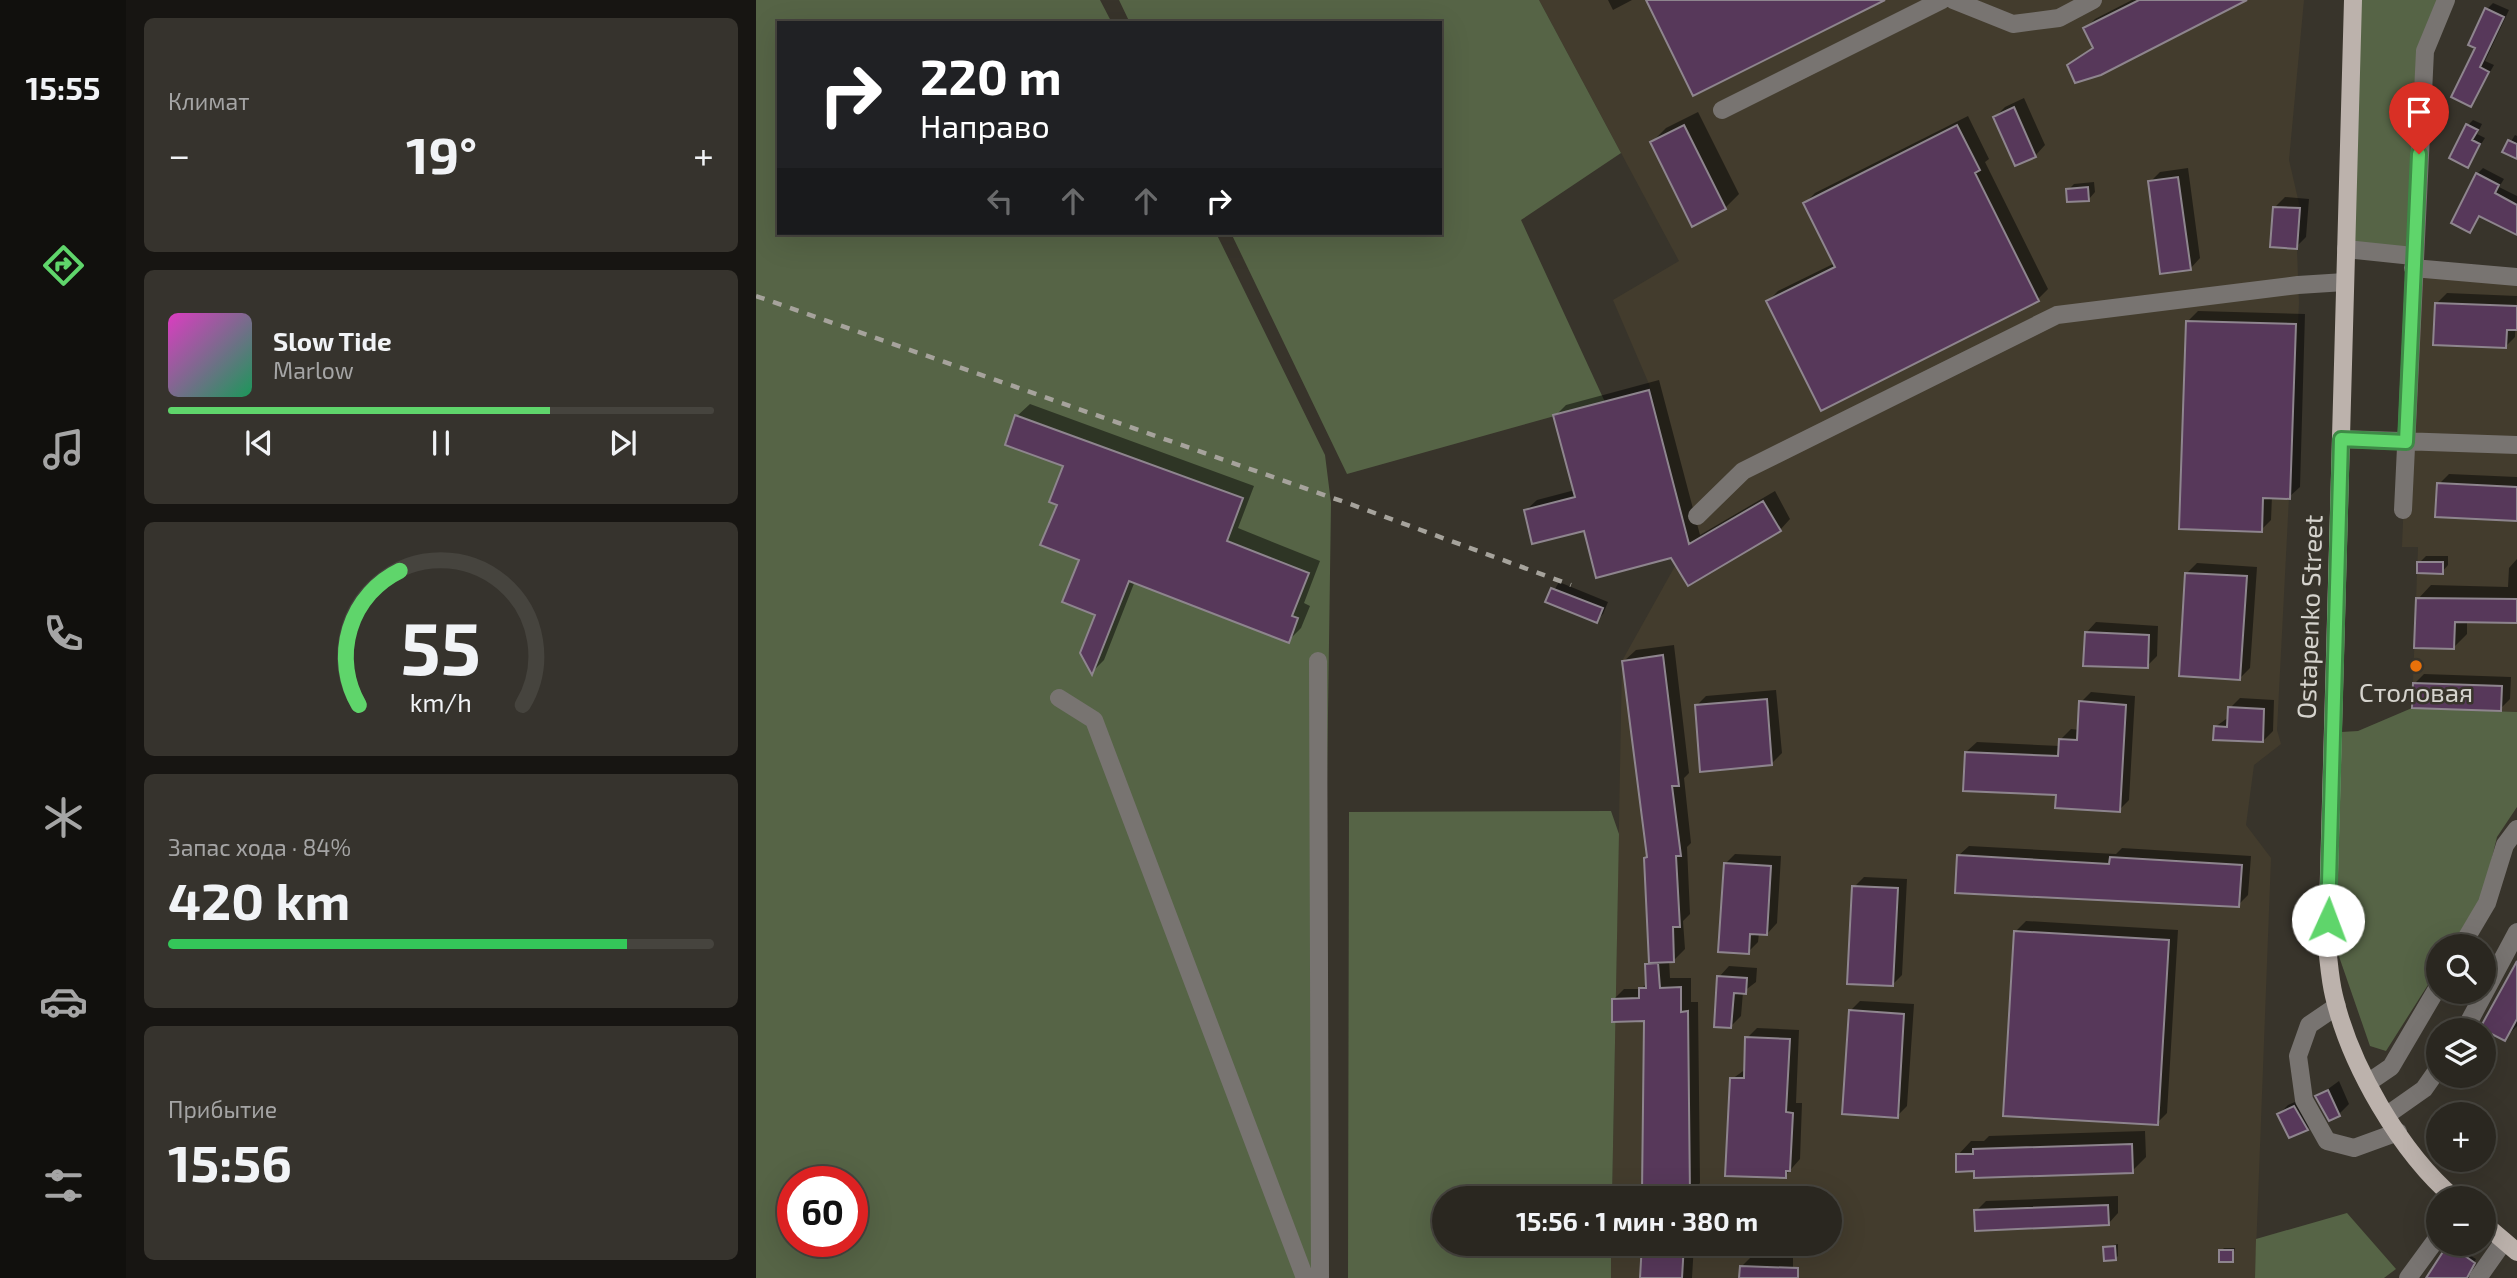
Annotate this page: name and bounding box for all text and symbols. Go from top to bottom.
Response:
text: 220 m [920,46,1062,105]
icon: right [805,49,896,140]
text: 15:55 [25,68,101,106]
pin [2389,82,2449,154]
text: Климат [168,87,249,115]
icon: arrive [2400,93,2438,131]
text: Направо [920,106,1050,144]
text: 19° [406,122,477,184]
text: − [168,131,190,177]
text: + [693,131,714,177]
icon: left [981,182,1019,220]
icon: ahead [1054,182,1092,220]
icon: ahead [1127,182,1165,220]
icon: right [1200,182,1238,220]
icon: directions [39,241,88,290]
text: Slow Tide [273,325,392,356]
text: Marlow [273,356,354,384]
icon: previous [240,424,278,462]
icon: pause [422,424,460,462]
icon: next [604,424,642,462]
icon: music [39,425,88,474]
street label: Ostapenko Street [2289,514,2328,720]
text: 55 [401,602,481,690]
icon: phone [39,609,88,658]
marker: Столовая [2408,658,2424,674]
place label: Столовая [2359,676,2473,707]
text: km/h [410,687,472,717]
icon: climate [39,793,88,842]
text: Запас хода · 84% [168,833,351,861]
text: 420 km [168,868,350,930]
position arrow [2291,883,2365,957]
map controls [2426,934,2496,1256]
button: search [2426,934,2496,1004]
icon: car [39,977,88,1026]
button: layers [2426,1018,2496,1088]
text: Прибытие [168,1095,277,1123]
button: + [2426,1102,2496,1172]
text: 15:56 [168,1130,292,1192]
icon: filters [39,1161,88,1210]
speed limit sign: 60 [777,1166,868,1257]
button: − [2426,1186,2496,1256]
text: 15:56 · 1 мин · 380 m [1516,1205,1758,1236]

